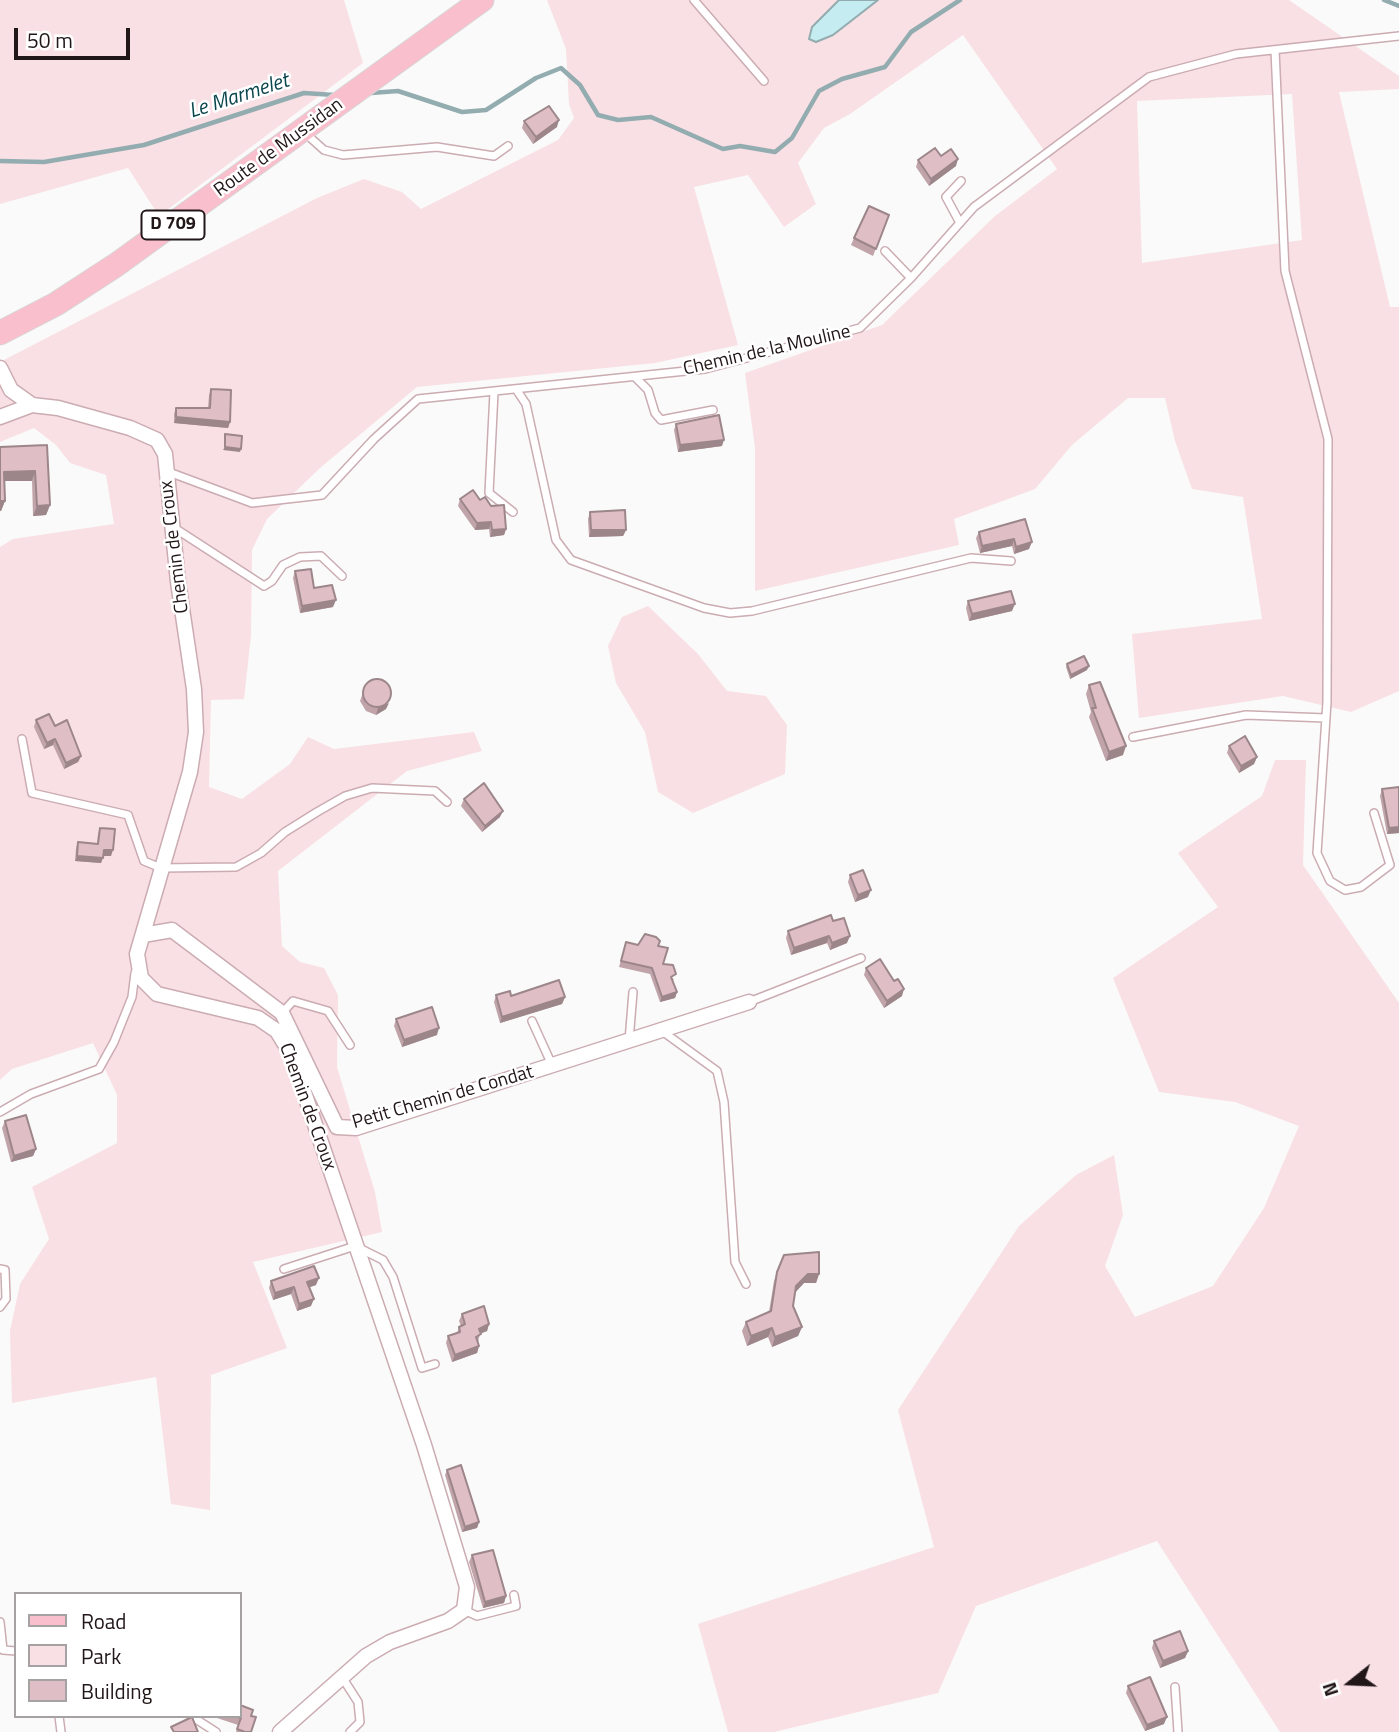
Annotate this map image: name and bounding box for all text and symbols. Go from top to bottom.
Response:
scale bar [18,14,133,58]
text: 50 m [27,24,73,56]
water label: Le Marmelet [186,69,292,125]
street label: Route de Mussidan [210,94,348,202]
road number: D 709 [142,210,204,240]
street label: Chemin de la Mouline [681,321,853,381]
street label: Chemin de Croux [156,479,194,615]
street label: Chemin de Croux [273,1040,341,1174]
street label: Petit Chemin de Condat [350,1061,536,1135]
legend [14,1592,242,1718]
text: Road [81,1605,126,1637]
text: Park [81,1640,121,1672]
north arrow [1315,1648,1385,1718]
text: Building [81,1675,152,1707]
text: N [1314,1679,1345,1700]

